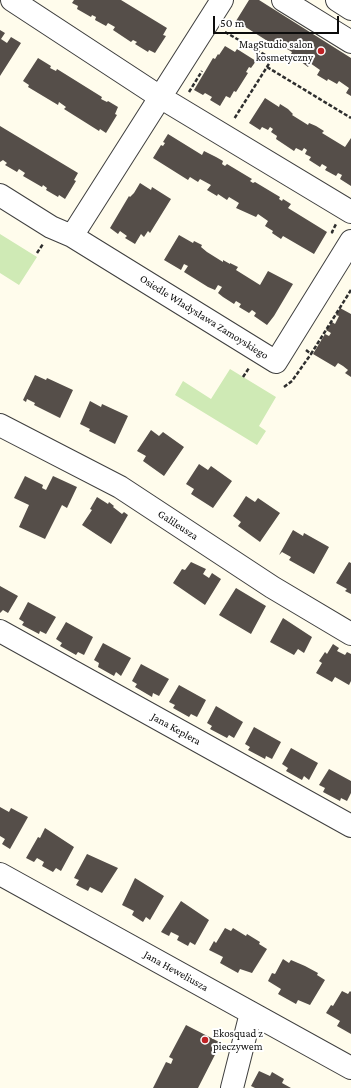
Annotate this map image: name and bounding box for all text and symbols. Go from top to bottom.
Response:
scale bar [215,8,341,34]
text: 50 m [220,16,244,30]
place label: MagStudio salon kosmetyczny [239,38,313,64]
marker: MagStudio salon kosmetyczny [316,46,326,56]
street label: Osiedle Władysława Zamoyskiego [137,272,271,362]
street label: Galileusza [155,507,201,543]
street label: Jana Keplera [149,710,203,748]
street label: Jana Heweliusza [141,948,211,994]
place label: Ekosquad z pieczywem [213,1027,263,1053]
marker: Ekosquad z pieczywem [200,1035,210,1045]

